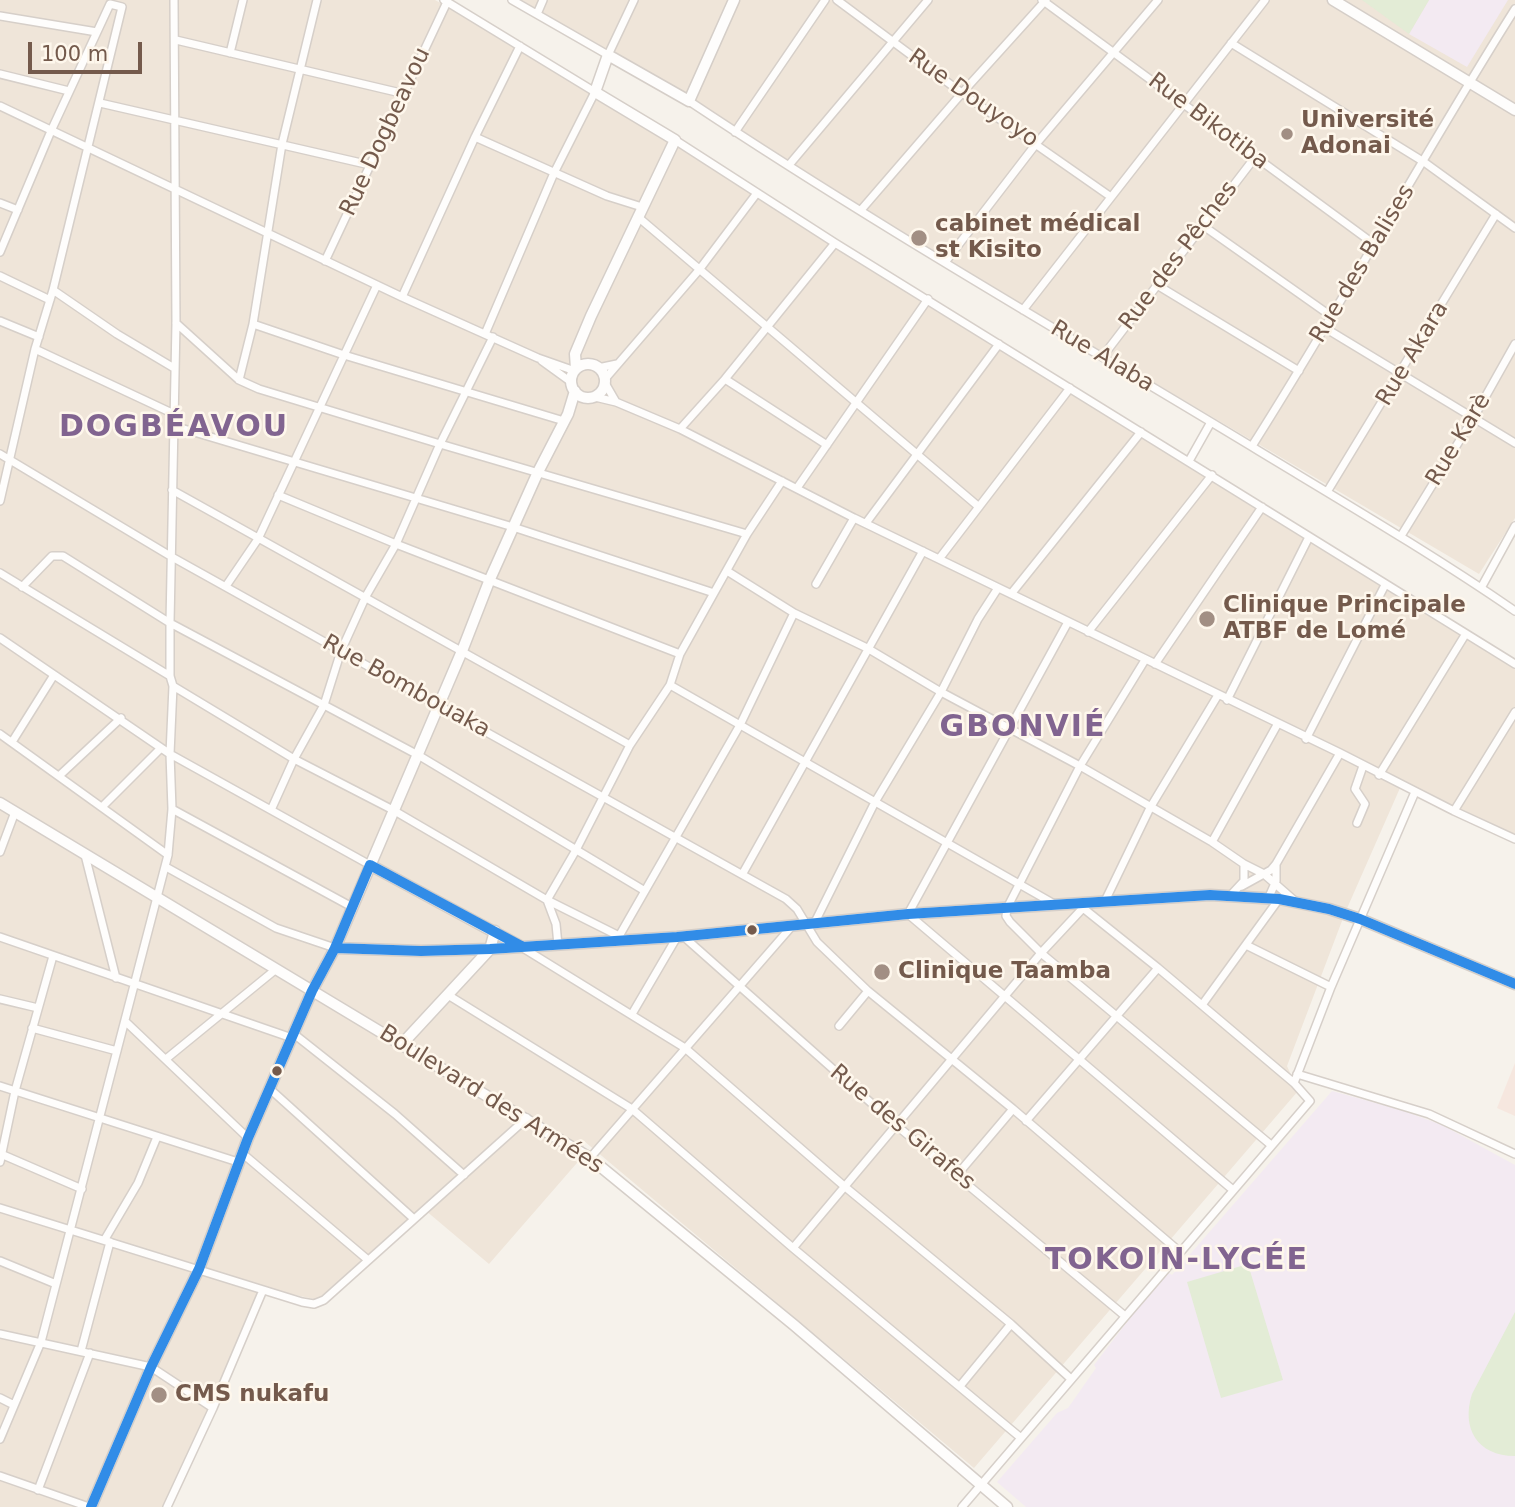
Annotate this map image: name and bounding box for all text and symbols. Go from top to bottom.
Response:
scale bar [32,28,145,72]
text: 100 m [41,42,108,66]
street label: Rue Dogbeavou [335,43,437,221]
street label: Rue Douyoyo [903,44,1043,154]
street label: Rue Bikotiba [1142,68,1274,176]
place label: Université Adonai [1301,107,1434,161]
marker: Université Adonai [1279,126,1295,142]
street label: Rue des Pêches [1114,176,1244,336]
street label: Rue des Balises [1305,180,1421,348]
place label: cabinet médical st Kisito [935,211,1140,265]
marker: cabinet médical st Kisito [909,228,929,248]
street label: Rue Akara [1371,297,1455,411]
street label: Rue Alaba [1045,315,1159,399]
street label: Rue Karè [1421,389,1497,491]
district label: DOGBÉAVOU [60,410,288,446]
place label: Clinique Principale ATBF de Lomé [1223,592,1466,646]
marker: Clinique Principale ATBF de Lomé [1197,609,1217,629]
street label: Rue Bombouaka [317,629,495,745]
district label: GBONVIÉ [940,710,1106,746]
unlabelled marker [745,923,759,937]
place label: Clinique Taamba [898,958,1111,986]
marker: Clinique Taamba [872,962,892,982]
street label: Boulevard des Armées [374,1020,608,1180]
street label: Rue des Girafes [824,1059,980,1197]
unlabelled marker [270,1064,284,1078]
district label: TOKOIN-LYCÉE [1046,1243,1308,1279]
place label: CMS nukafu [175,1381,329,1409]
marker: CMS nukafu [149,1385,169,1405]

